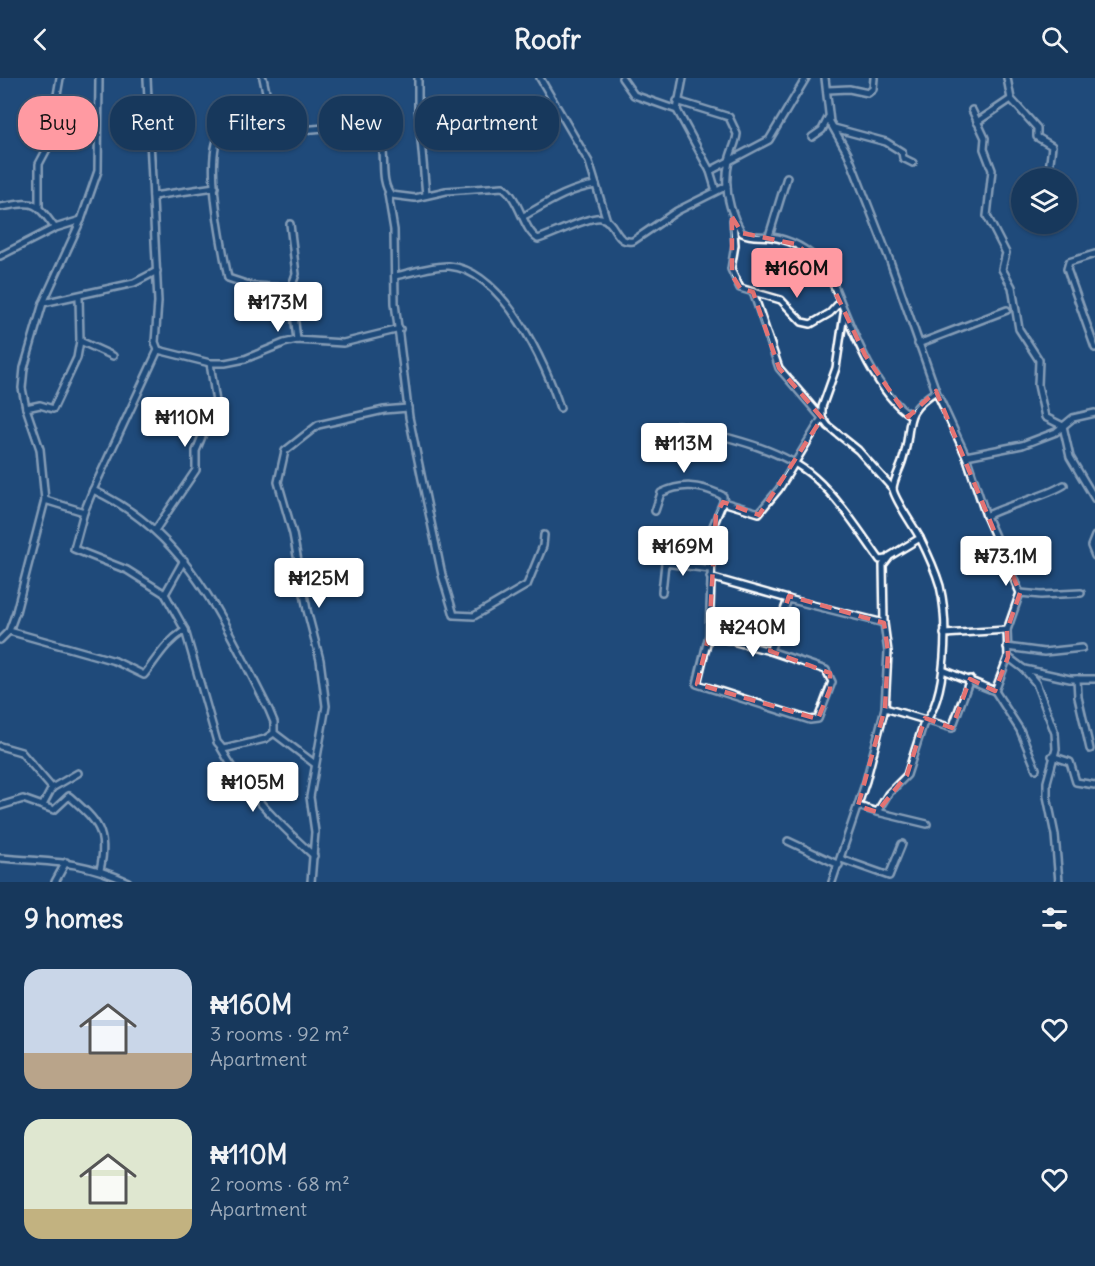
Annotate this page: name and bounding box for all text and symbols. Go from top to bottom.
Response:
text: Roofr [514,22,581,56]
icon: back [24,23,57,56]
icon: search [1038,23,1071,56]
chip: Buy [18,96,98,150]
chip: Rent [110,96,195,150]
chip: Filters [207,96,307,150]
chip: New [319,96,403,150]
chip: Apartment [415,96,559,150]
map controls [1011,168,1077,234]
button: layers [1011,168,1077,234]
pin: ₦160M [755,248,839,299]
text: ₦160M [765,255,829,280]
pin: ₦173M [236,282,320,333]
text: ₦173M [248,289,308,314]
pin: ₦110M [143,397,227,448]
text: ₦110M [155,404,215,429]
pin: ₦113M [642,423,726,474]
text: ₦113M [655,430,713,455]
pin: ₦169M [641,526,725,577]
text: ₦169M [652,533,714,558]
pin: ₦73.1M [957,536,1055,587]
text: ₦73.1M [974,543,1038,568]
pin: ₦125M [277,558,361,609]
text: ₦125M [288,565,350,590]
pin: ₦240M [711,607,795,658]
text: ₦240M [720,614,786,639]
pin: ₦105M [211,762,295,813]
text: ₦105M [221,769,285,794]
text: 9 homes [24,902,123,935]
icon: filters [1038,902,1071,935]
text: ₦160M [210,988,292,1021]
icon: home [72,993,144,1065]
icon: heart [1038,1013,1071,1046]
text: 3 rooms · 92 m² [210,1021,349,1046]
text: Apartment [210,1046,307,1071]
text: ₦110M [210,1138,288,1171]
icon: home [72,1143,144,1215]
icon: heart [1038,1163,1071,1196]
text: 2 rooms · 68 m² [210,1171,350,1196]
text: Apartment [210,1196,307,1221]

